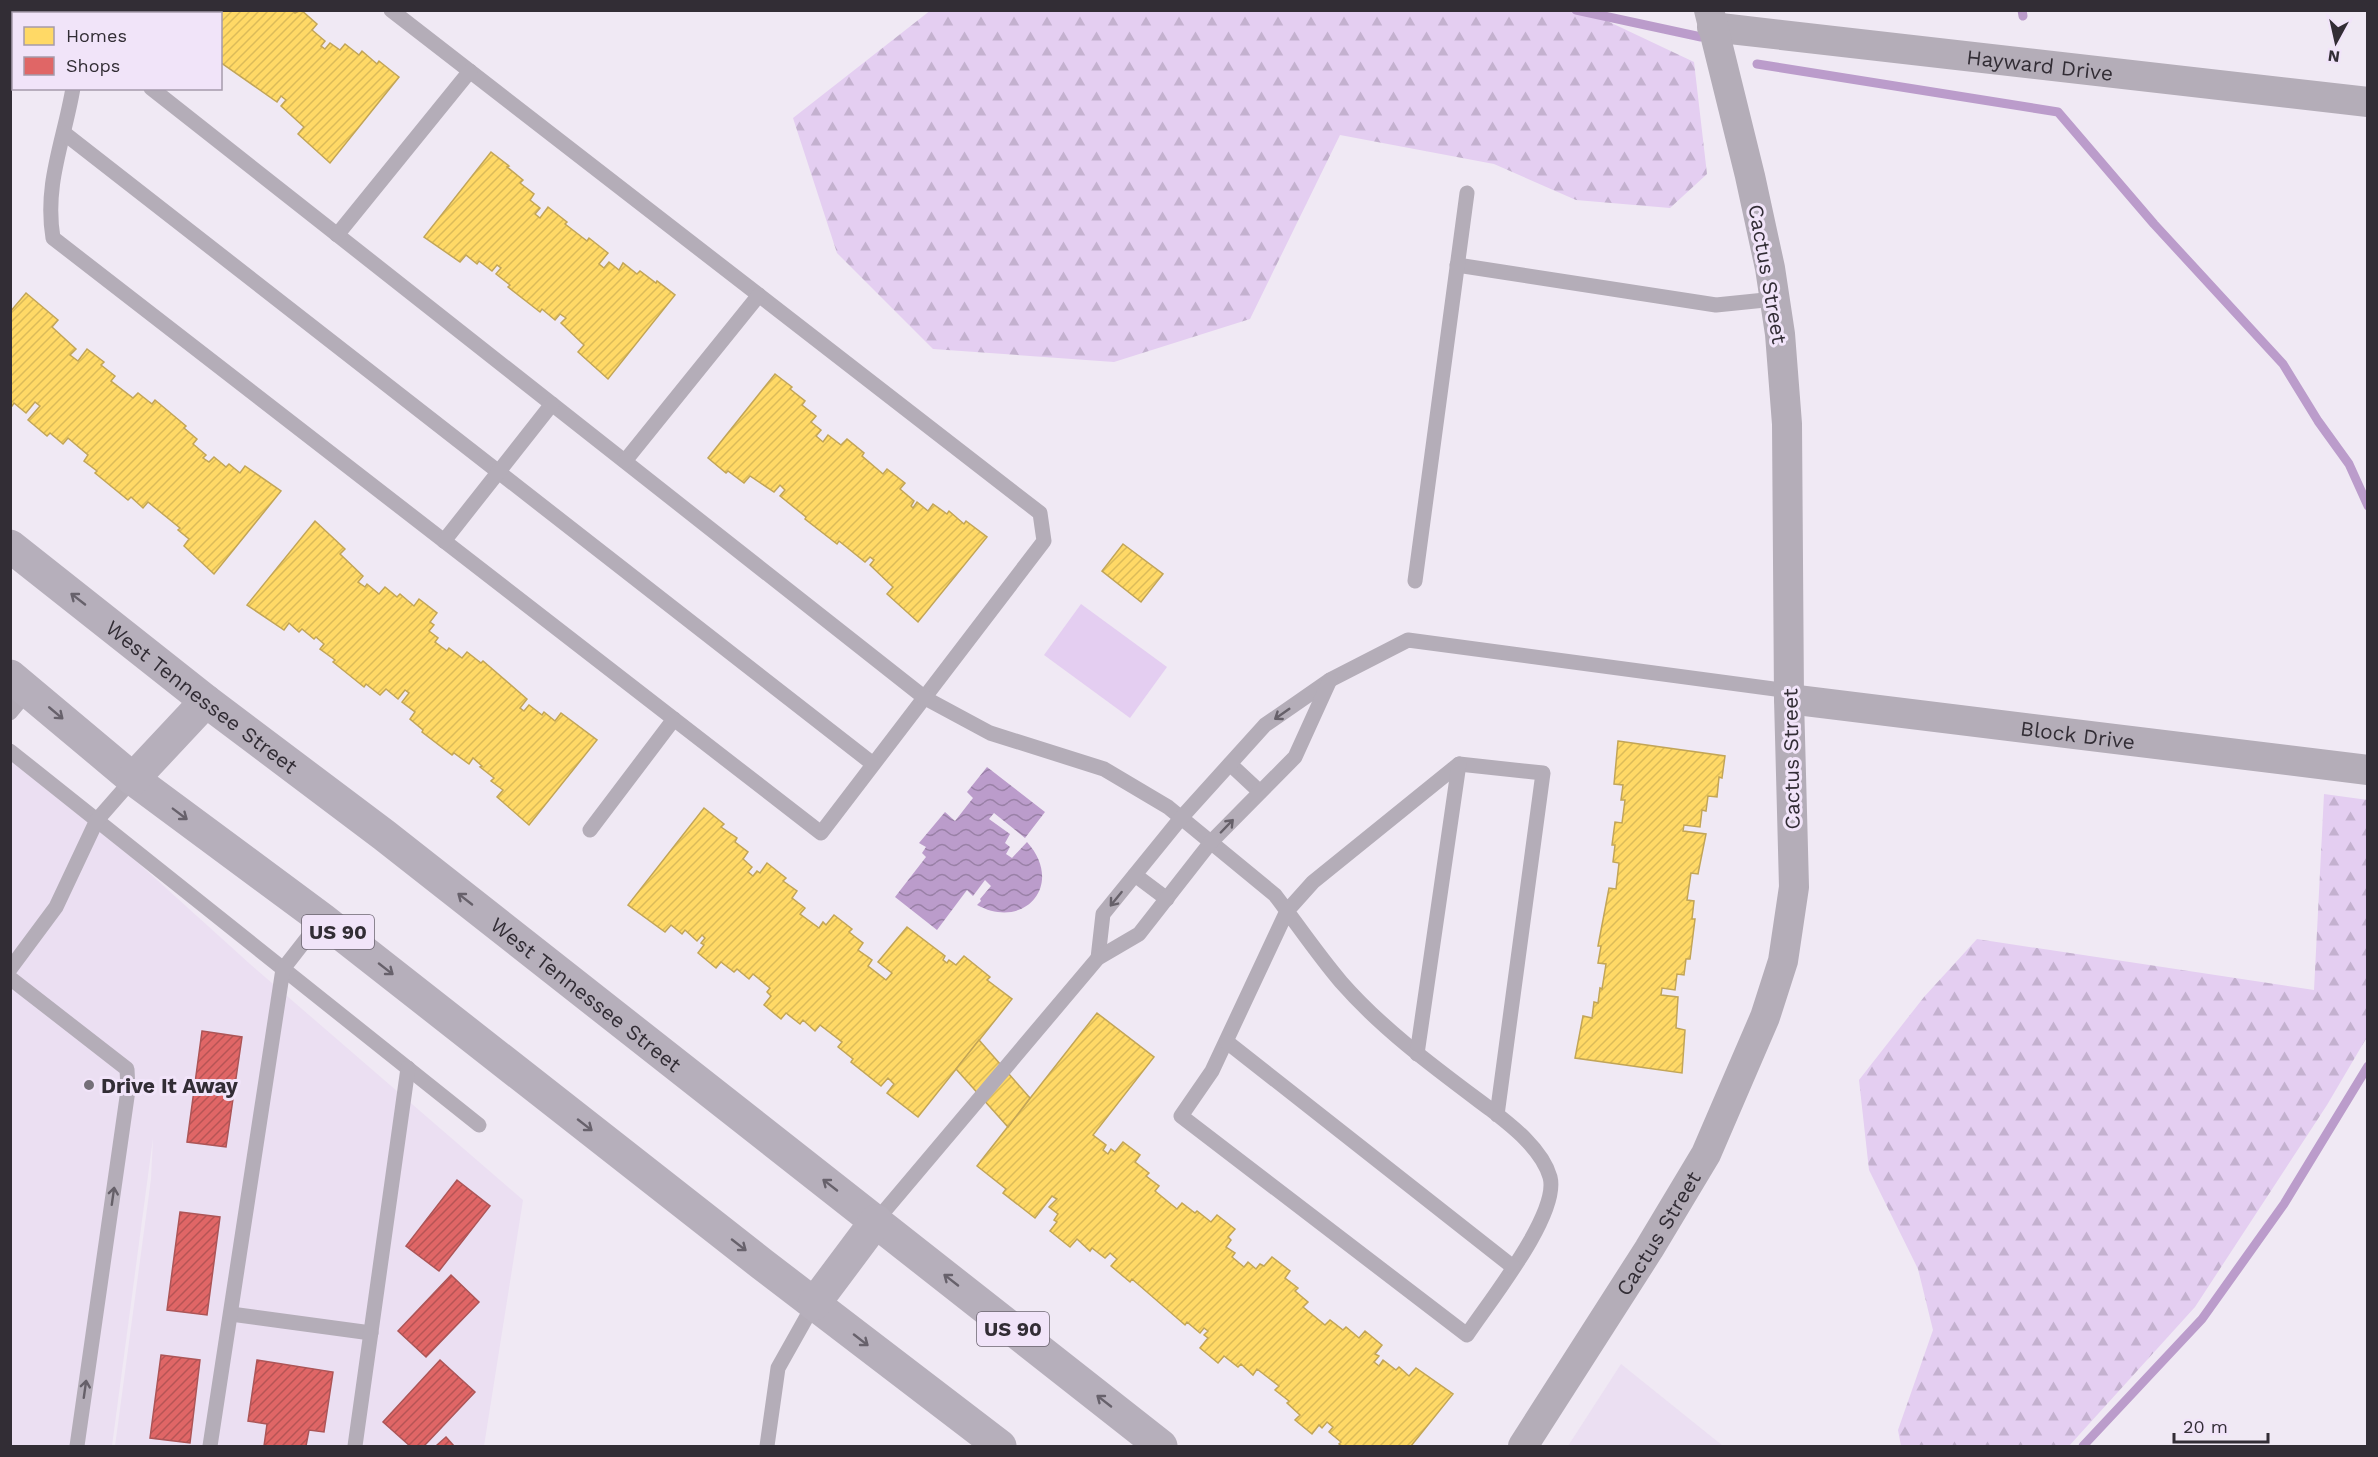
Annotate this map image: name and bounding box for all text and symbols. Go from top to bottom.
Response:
legend [12,12,222,90]
north arrow [2306,12,2366,72]
text: Homes [66,25,127,46]
street label: Hayward Drive [1965,44,2115,85]
text: N [2327,46,2341,67]
text: Shops [66,55,120,76]
street label: Cactus Street [1743,202,1793,346]
one-way arrow [70,593,86,606]
street label: West Tennessee Street [101,614,303,778]
street label: Cactus Street [1777,688,1805,830]
one-way arrow [48,706,63,720]
one-way arrow [1274,708,1290,720]
street label: Block Drive [2019,715,2137,754]
one-way arrow [172,807,188,820]
one-way arrow [1219,819,1234,834]
one-way arrow [1109,891,1123,906]
one-way arrow [457,892,473,905]
street label: West Tennessee Street [486,911,687,1077]
road number: US 90 [302,915,374,949]
one-way arrow [378,963,394,976]
place label: Drive It Away [101,1073,238,1098]
marker: Drive It Away [82,1078,96,1092]
one-way arrow [577,1119,593,1132]
street label: Cactus Street [1610,1166,1706,1300]
one-way arrow [822,1178,838,1191]
one-way arrow [108,1186,119,1206]
one-way arrow [731,1239,747,1252]
one-way arrow [943,1274,959,1287]
road number: US 90 [977,1312,1049,1346]
one-way arrow [852,1333,868,1346]
one-way arrow [80,1379,91,1399]
one-way arrow [1096,1395,1112,1408]
scale bar [2174,1406,2268,1444]
text: 20 m [2183,1416,2228,1437]

